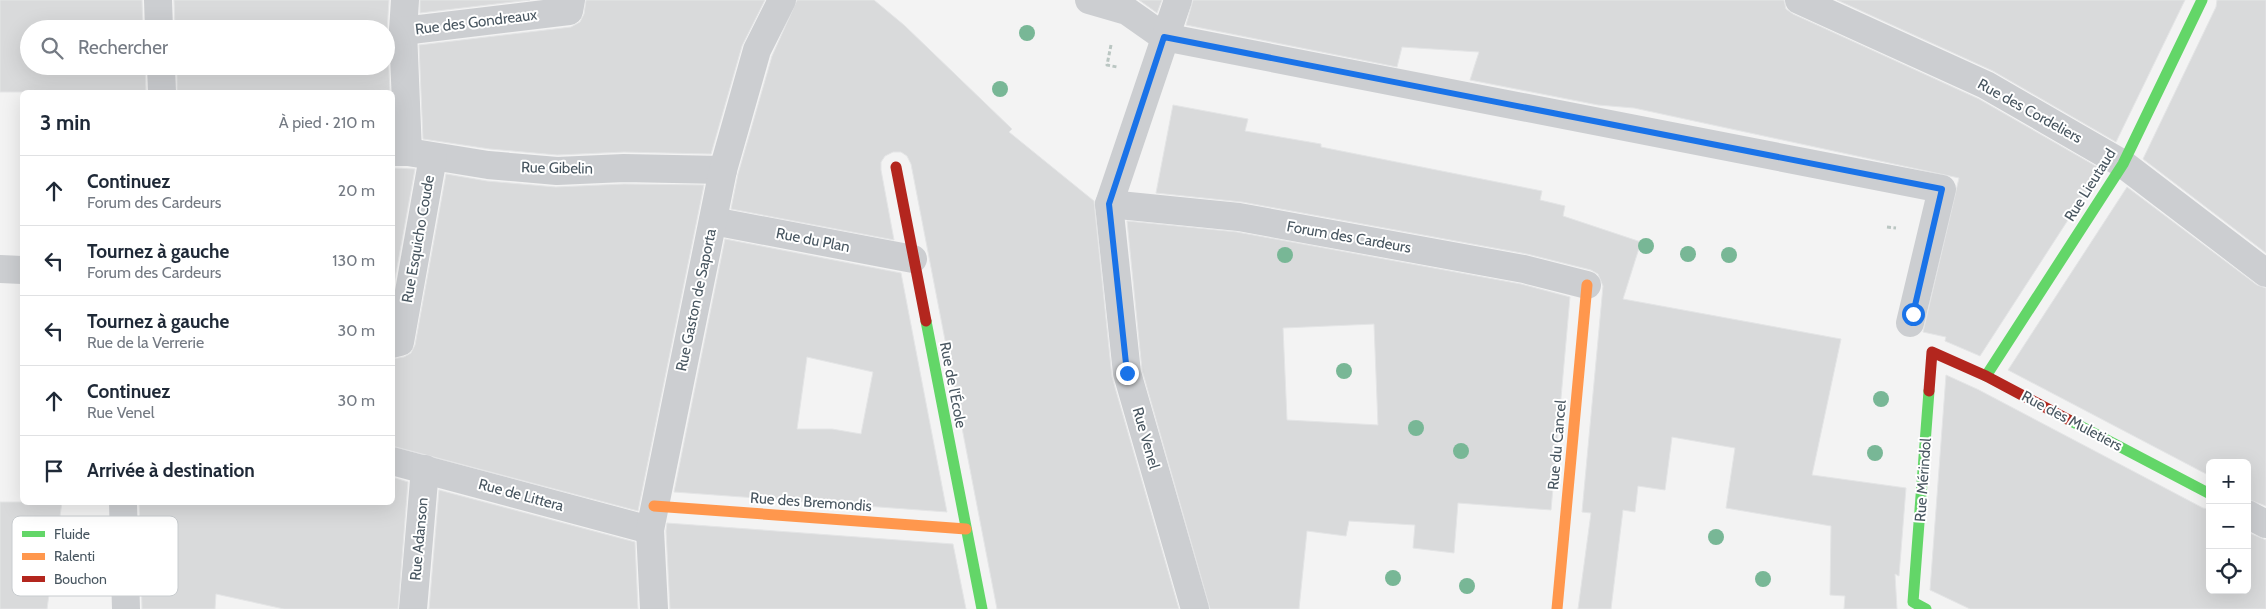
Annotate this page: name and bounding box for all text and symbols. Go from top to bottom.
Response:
street label: Rue des Gondreaux [414,6,538,38]
search box [20,20,395,75]
icon: search [38,34,66,62]
text: Rechercher [78,36,168,59]
street label: Rue des Cordeliers [1975,75,2085,147]
text: 3 min [40,110,91,135]
text: À pied · 210 m [279,113,375,132]
street label: Rue Lieutaud [2061,145,2119,225]
street label: Rue Gibelin [521,158,593,178]
text: Continuez [87,170,170,193]
street label: Rue Esquicho Coude [398,173,438,304]
icon: ahead [40,177,68,205]
text: 20 m [338,181,375,200]
text: Forum des Cardeurs [87,193,221,212]
street label: Forum des Cardeurs [1285,217,1413,257]
street label: Rue du Plan [774,224,852,256]
street label: Rue Gaston de Saporta [672,226,720,373]
text: Tournez à gauche [87,240,229,263]
icon: left [40,247,68,275]
text: 130 m [332,251,375,270]
text: Forum des Cardeurs [87,263,221,282]
route start [1902,303,1925,326]
text: Tournez à gauche [87,310,229,333]
icon: left [40,317,68,345]
text: 30 m [338,321,375,340]
text: Rue de la Verrerie [87,333,204,352]
street label: Rue de l'École [936,340,971,430]
route end [1116,362,1139,385]
text: Continuez [87,380,170,403]
icon: ahead [40,387,68,415]
street label: Rue des Muletiers [2019,387,2125,455]
text: 30 m [338,391,375,410]
street label: Rue du Cancel [1544,399,1570,491]
text: Rue Venel [87,403,155,422]
street label: Rue Venel [1129,405,1164,471]
street label: Rue Mérindol [1911,437,1935,522]
icon: arrive [40,457,68,485]
text: Arrivée à destination [87,459,255,482]
map controls [2206,459,2251,594]
button: + [2206,459,2251,504]
street label: Rue de Littera [476,475,566,515]
street label: Rue des Bremondis [750,489,872,515]
street label: Rue Adanson [406,497,432,581]
button: − [2206,504,2251,549]
legend [12,516,178,596]
text: Fluide [54,525,90,543]
text: Ralenti [54,547,95,565]
button: locate [2206,549,2251,594]
text: Bouchon [54,570,107,588]

